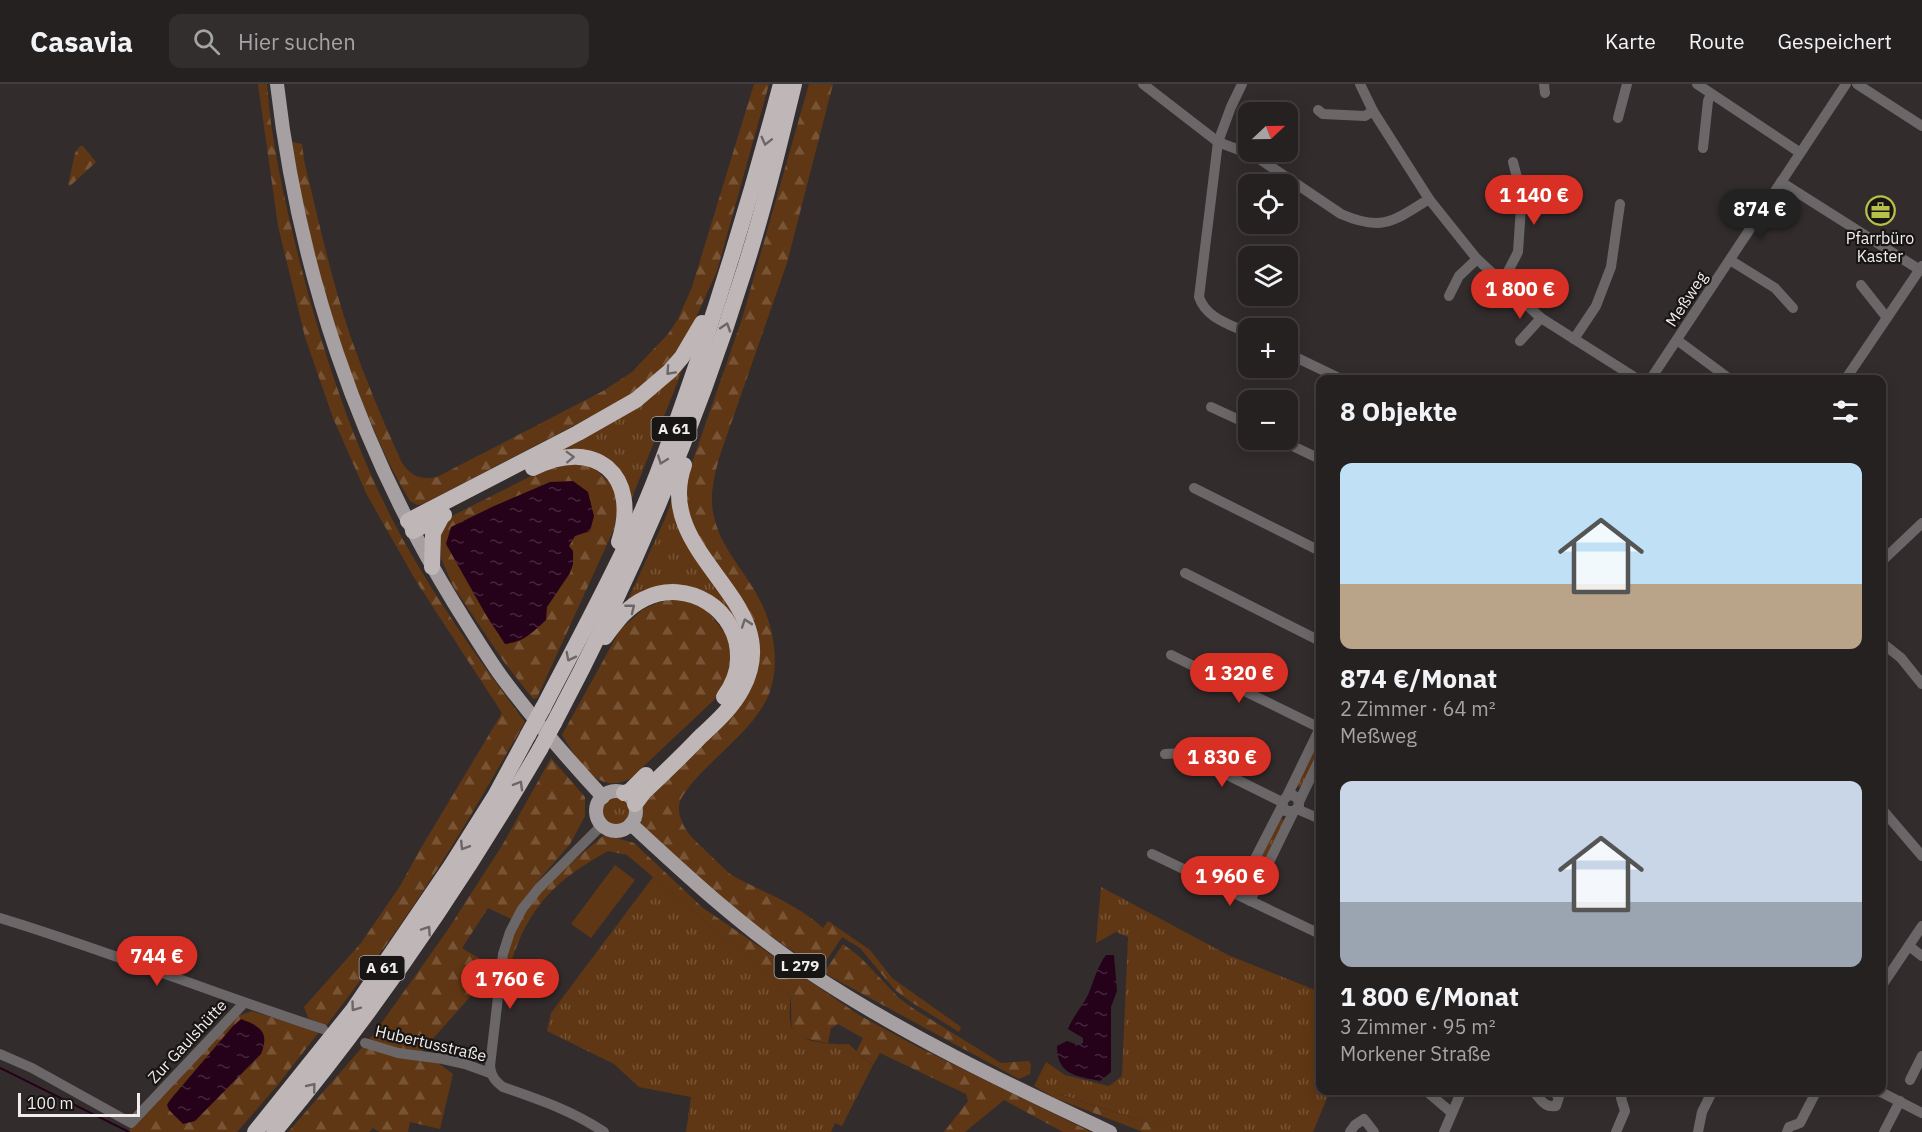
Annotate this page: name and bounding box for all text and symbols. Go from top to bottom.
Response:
search box [169,14,589,68]
text: Casavia [30,23,133,60]
icon: search [190,25,223,58]
text: Hier suchen [238,27,356,56]
text: Karte [1605,27,1656,55]
text: Route [1689,27,1745,55]
text: Gespeichert [1778,27,1892,55]
north arrow [1238,102,1298,162]
map controls [1238,102,1298,450]
one-way arrow [761,136,774,146]
button: locate [1238,174,1298,234]
pin: 1 140 € [1479,175,1589,226]
text: 1 140 € [1499,181,1569,208]
pin: 874 € [1718,189,1802,240]
office icon: Pfarrbüro Kaster [1864,194,1896,226]
text: 874 € [1733,195,1787,222]
place label: Pfarrbüro Kaster [1846,228,1914,266]
button: layers [1238,246,1298,306]
street label: Meßweg [1661,267,1711,330]
pin: 1 800 € [1465,269,1575,320]
text: 1 800 € [1485,275,1555,302]
button: + [1238,318,1298,378]
one-way arrow [718,322,731,333]
one-way arrow [666,364,677,374]
button: − [1238,390,1298,450]
text: 8 Objekte [1340,394,1457,428]
icon: filters [1829,395,1862,428]
road number: A 61 [652,417,696,441]
one-way arrow [566,450,575,463]
one-way arrow [656,455,669,465]
icon: home [1547,502,1655,610]
one-way arrow [624,604,635,615]
one-way arrow [740,618,753,629]
one-way arrow [566,651,577,661]
pin: 1 320 € [1184,653,1294,704]
text: 1 320 € [1204,659,1274,686]
text: 874 €/Monat [1340,661,1497,695]
text: 2 Zimmer · 64 m² [1340,695,1496,722]
text: Meßweg [1340,722,1417,749]
pin: 1 830 € [1167,737,1277,788]
text: 1 830 € [1187,743,1257,770]
one-way arrow [512,781,524,791]
icon: home [1547,820,1655,928]
one-way arrow [461,839,472,850]
pin: 1 960 € [1175,856,1285,907]
text: 1 960 € [1195,862,1265,889]
one-way arrow [420,925,431,936]
pin: 744 € [115,936,199,987]
text: 744 € [130,942,184,969]
road number: L 279 [774,954,826,978]
road number: A 61 [360,956,404,980]
pin: 1 760 € [455,959,565,1010]
text: 1 760 € [475,965,545,992]
text: 1 800 €/Monat [1340,979,1519,1013]
street label: Zur Gaulshütte [143,995,231,1087]
one-way arrow [351,1001,362,1012]
text: 3 Zimmer · 95 m² [1340,1013,1496,1040]
street label: Hubertusstraße [373,1020,489,1066]
text: Morkener Straße [1340,1040,1491,1067]
one-way arrow [304,1083,315,1094]
scale bar [18,1090,140,1118]
text: 100 m [27,1093,74,1113]

